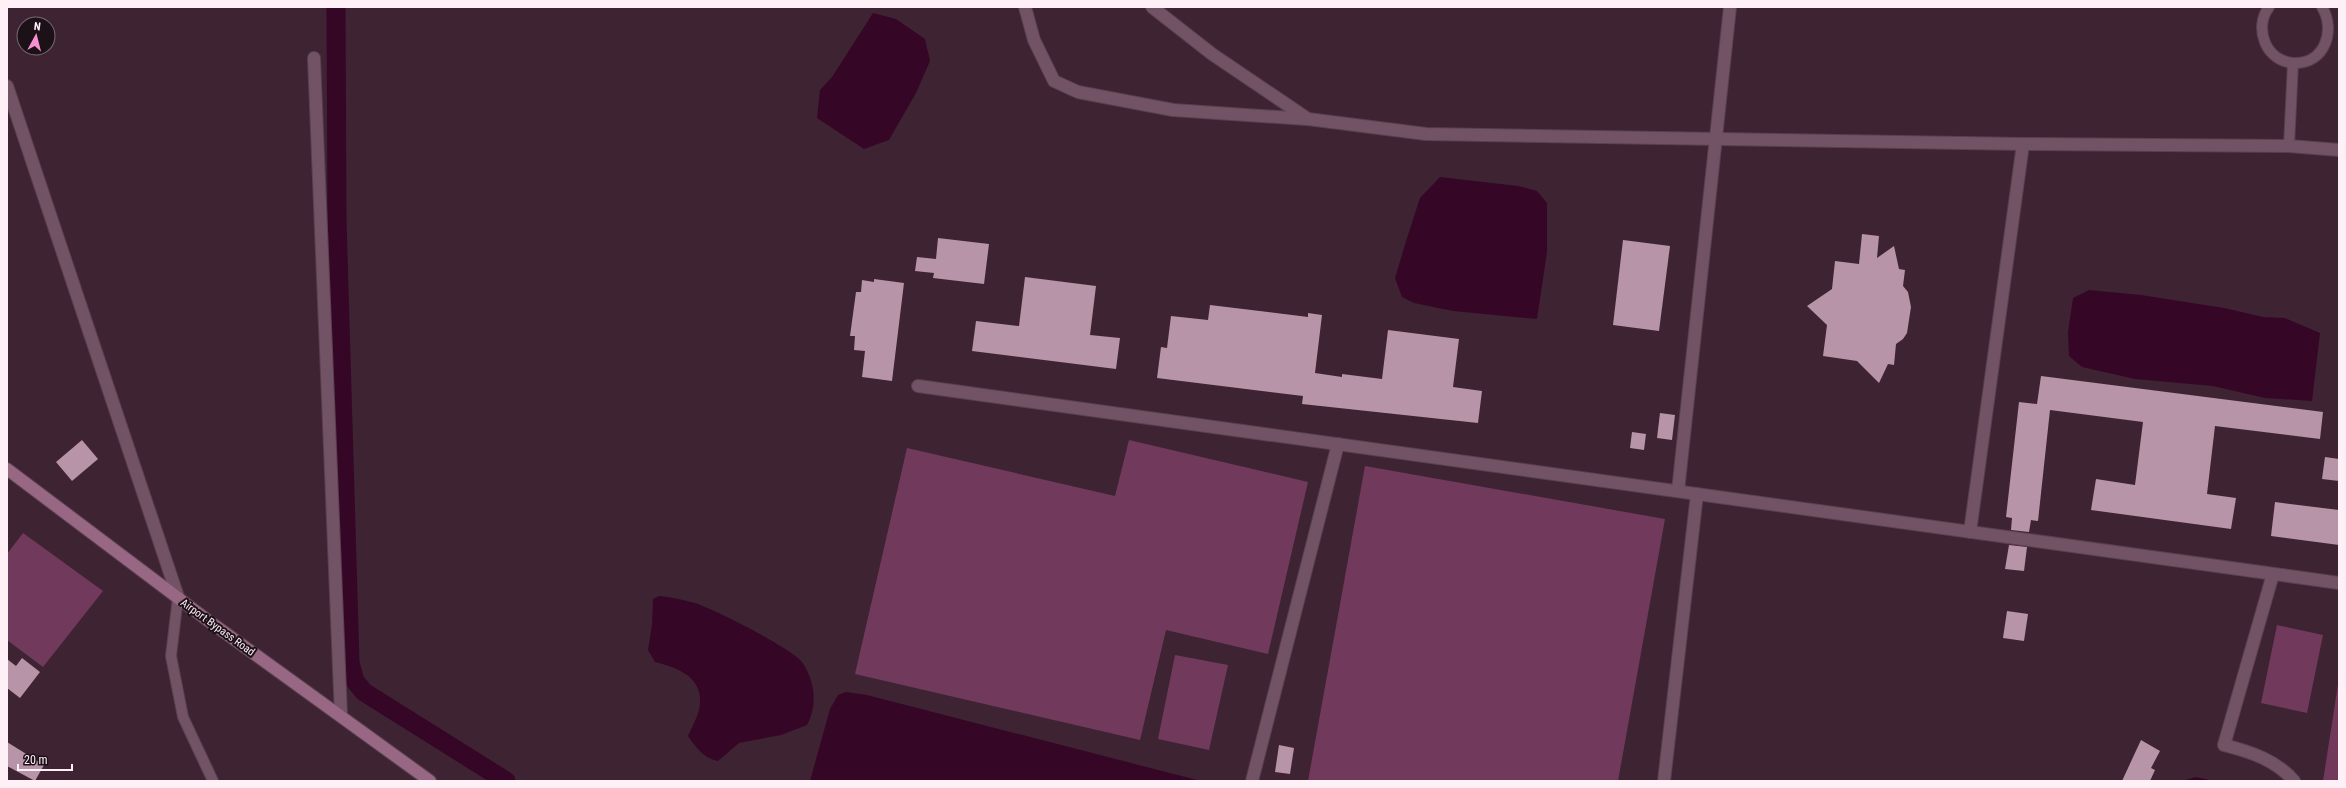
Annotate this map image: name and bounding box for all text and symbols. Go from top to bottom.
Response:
north arrow [16,16,56,56]
text: N [33,20,42,33]
street label: Airport Bypass Road [178,596,257,659]
scale bar [18,746,72,772]
text: 20 m [24,753,48,767]

